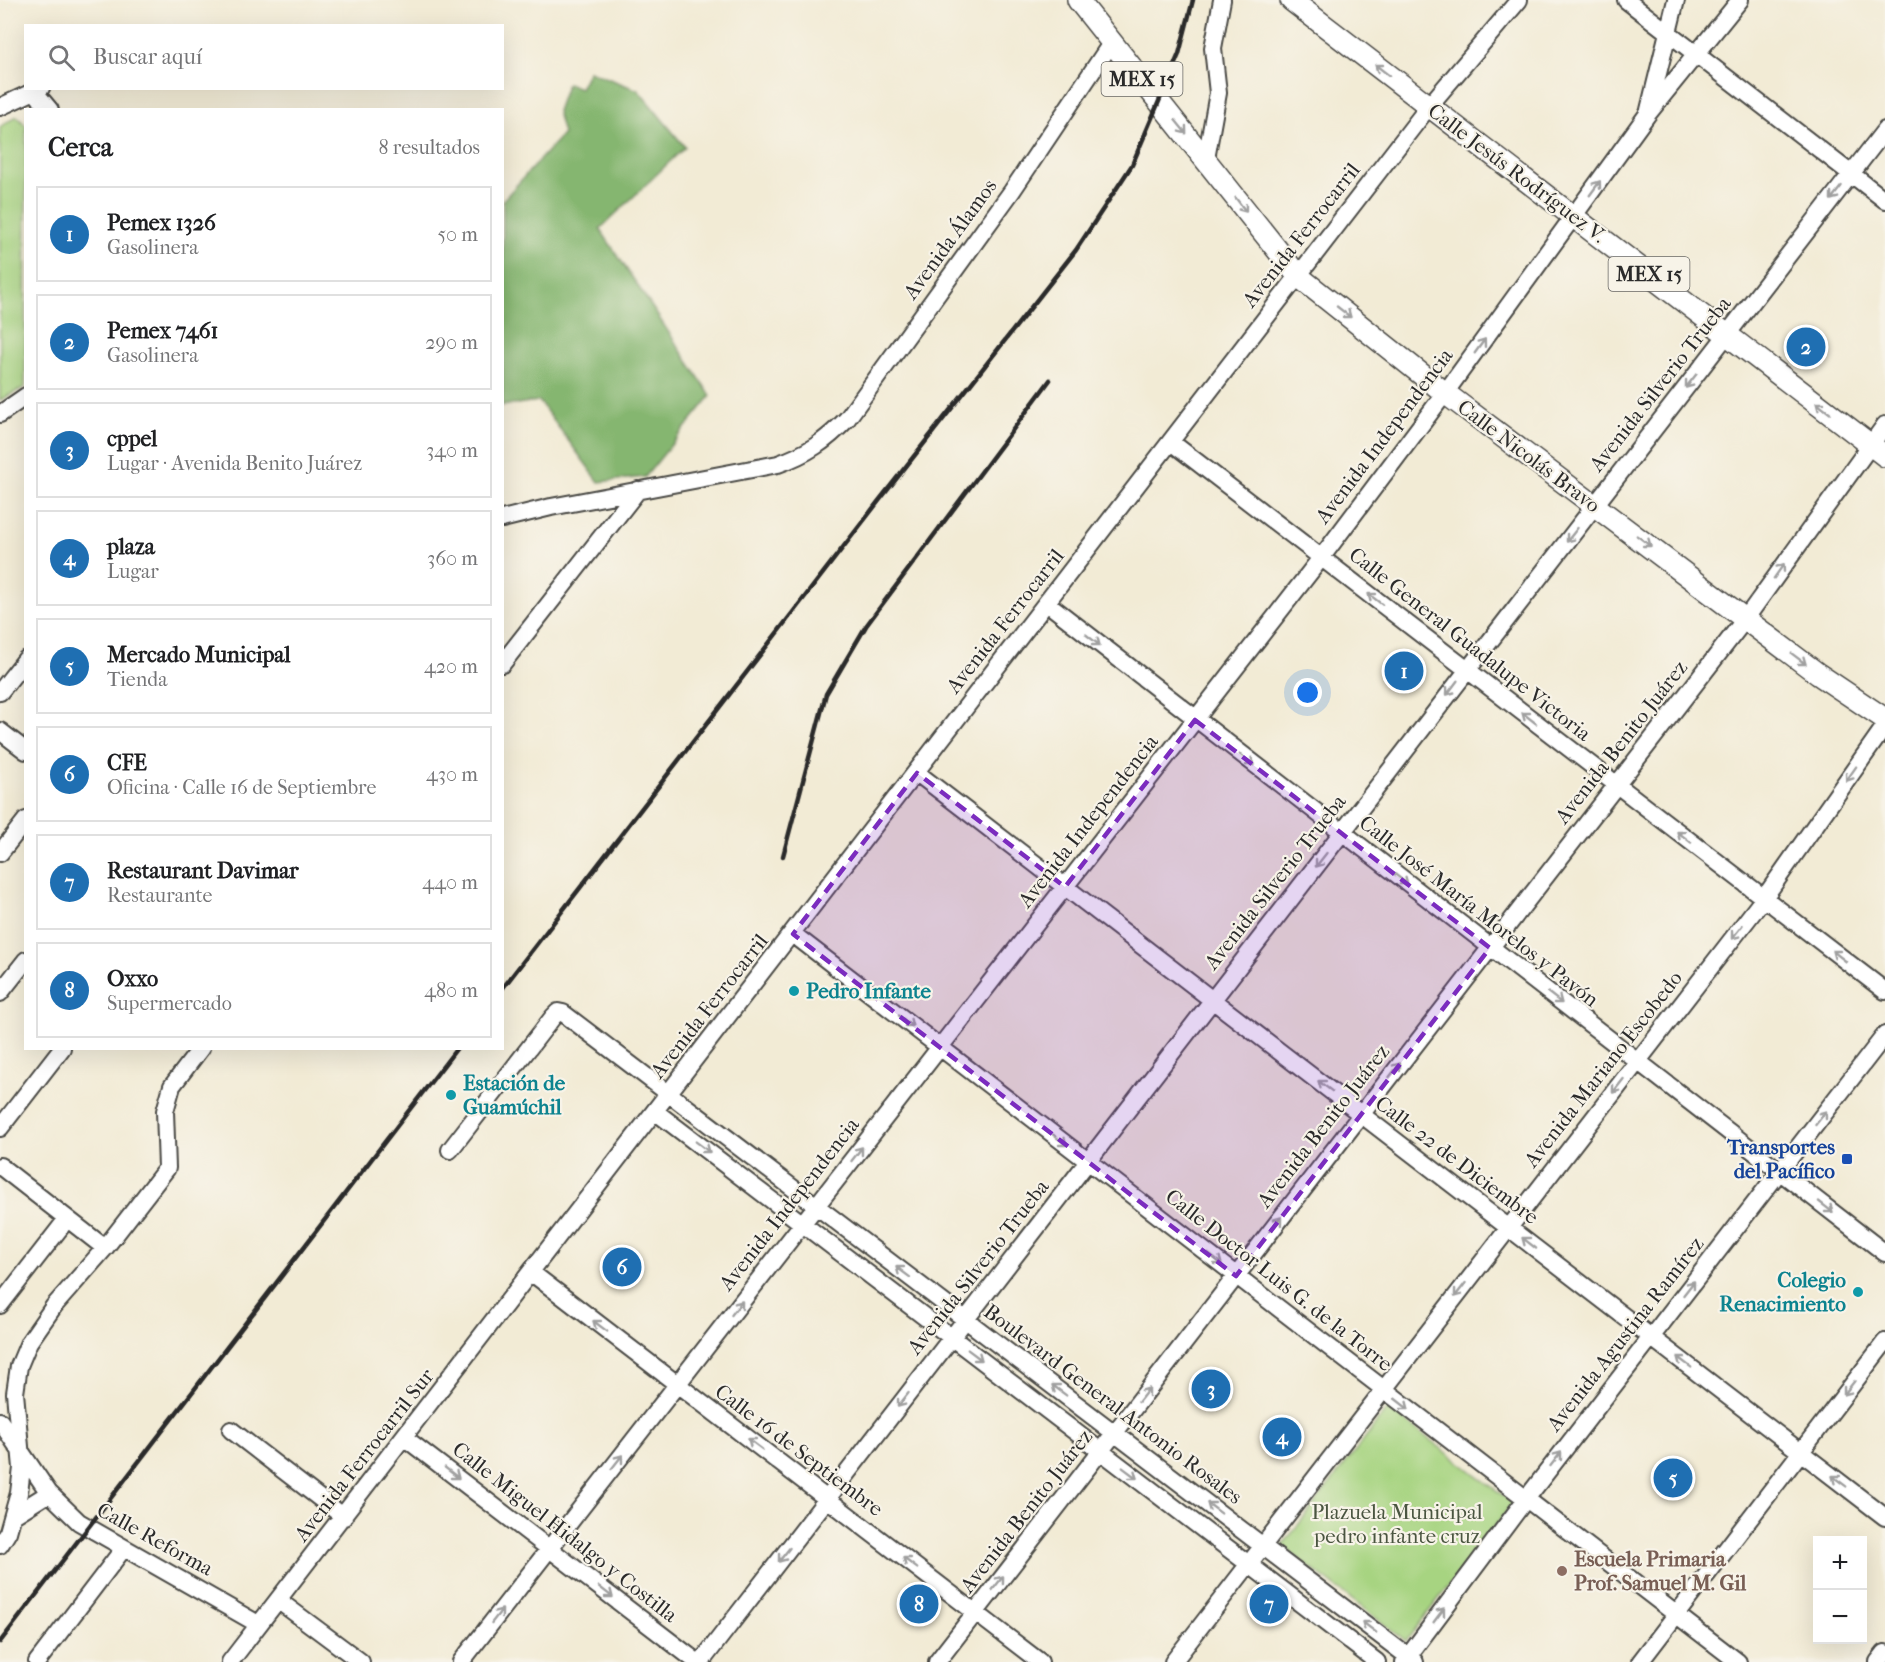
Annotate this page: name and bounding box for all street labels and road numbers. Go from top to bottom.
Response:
road number: MEX 15 [1102,62,1182,96]
street label: Calle Jesús Rodríguez V. [1424,98,1610,248]
street label: Avenida Ferrocarril [1237,158,1365,313]
street label: Avenida Álamos [898,174,1002,304]
road number: MEX 15 [1608,257,1690,291]
street label: Avenida Silverio Trueba [1584,292,1736,477]
street label: Avenida Independencia [1310,344,1458,529]
street label: Calle Nicolás Bravo [1453,395,1605,517]
street label: Calle General Guadalupe Victoria [1344,542,1596,746]
street label: Avenida Ferrocarril [941,544,1069,699]
street label: Avenida Benito Juárez [1549,656,1692,829]
street label: Avenida Independencia [1012,730,1163,913]
street label: Avenida Silverio Trueba [1199,790,1351,975]
street label: Calle José María Morelos y Pavón [1355,810,1603,1012]
street label: Avenida Ferrocarril [645,929,773,1084]
street label: Avenida Mariano Escobedo [1518,966,1687,1173]
street label: Avenida Benito Juárez [1251,1040,1394,1213]
street label: Calle 22 de Diciembre [1371,1091,1543,1229]
street label: Avenida Independencia [713,1113,864,1296]
street label: Avenida Silverio Trueba [902,1175,1054,1360]
street label: Calle Doctor Luis G. de la Torre [1161,1184,1397,1376]
street label: Avenida Agustina Ramírez [1541,1232,1708,1437]
street label: Boulevard General Antonio Rosales [979,1299,1247,1509]
street label: Avenida Ferrocarril Sur [289,1364,439,1547]
street label: Calle 16 de Septiembre [710,1379,888,1521]
street label: Avenida Benito Juárez [954,1425,1097,1598]
street label: Calle Miguel Hidalgo y Costilla [448,1437,682,1627]
street label: Calle Reforma [93,1497,217,1581]

